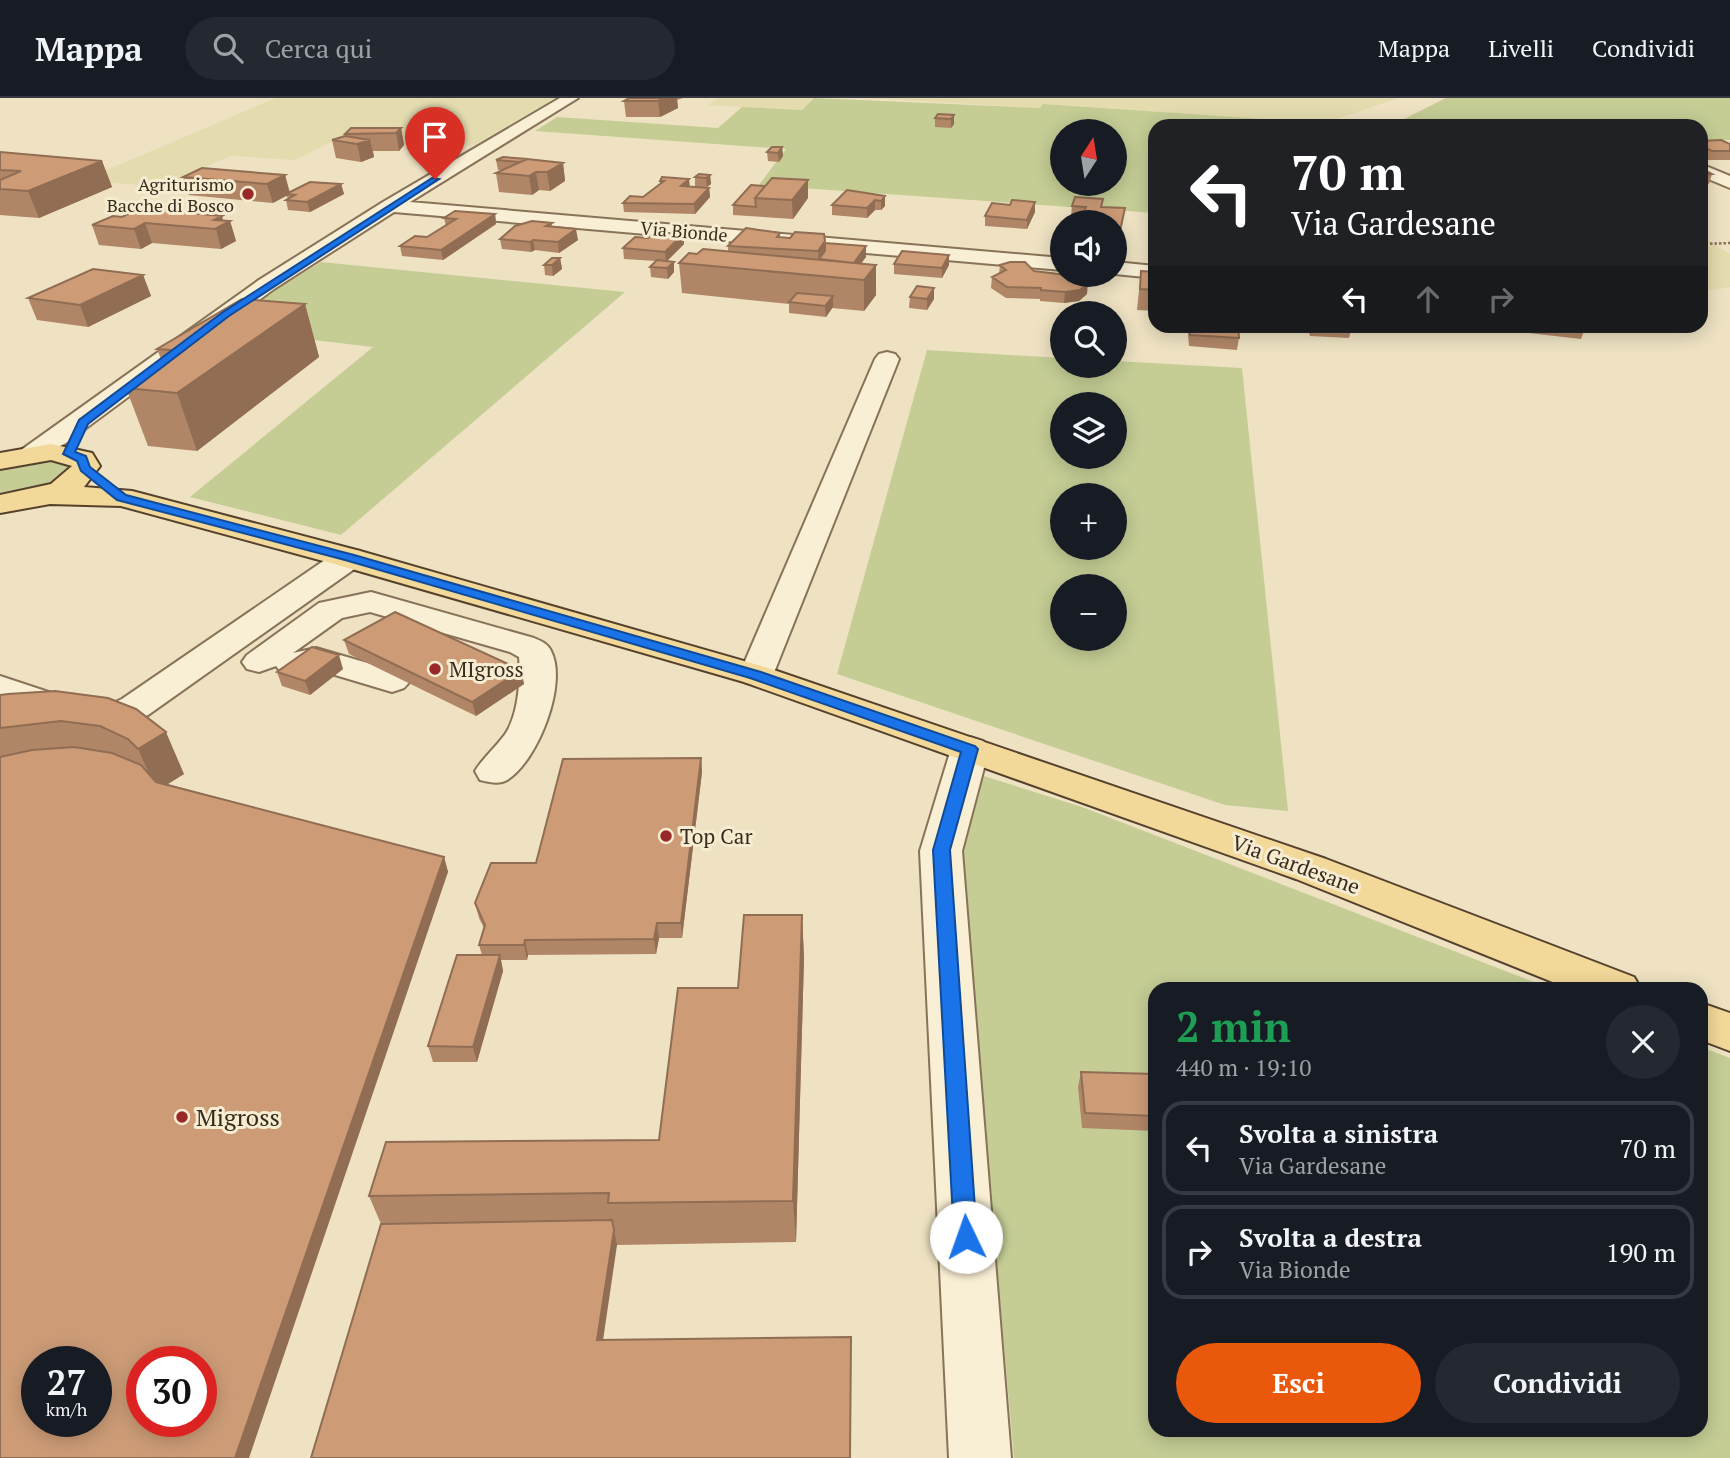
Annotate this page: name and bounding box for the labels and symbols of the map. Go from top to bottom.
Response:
pin [405,107,465,179]
north arrow [1050,119,1127,196]
place label: Agriturismo Bacche di Bosco [107,172,234,217]
marker: Agriturismo Bacche di Bosco [240,186,256,202]
street label: Via Bionde [639,215,729,247]
place label: MIgross [449,655,524,683]
marker: MIgross [427,661,443,677]
place label: Top Car [680,822,752,850]
marker: Top Car [658,828,674,844]
street label: Via Gardesane [1228,828,1364,900]
place label: Migross [196,1101,280,1133]
marker: Migross [174,1109,190,1125]
position arrow [929,1200,1003,1274]
speed limit sign: 30 [126,1346,217,1437]

